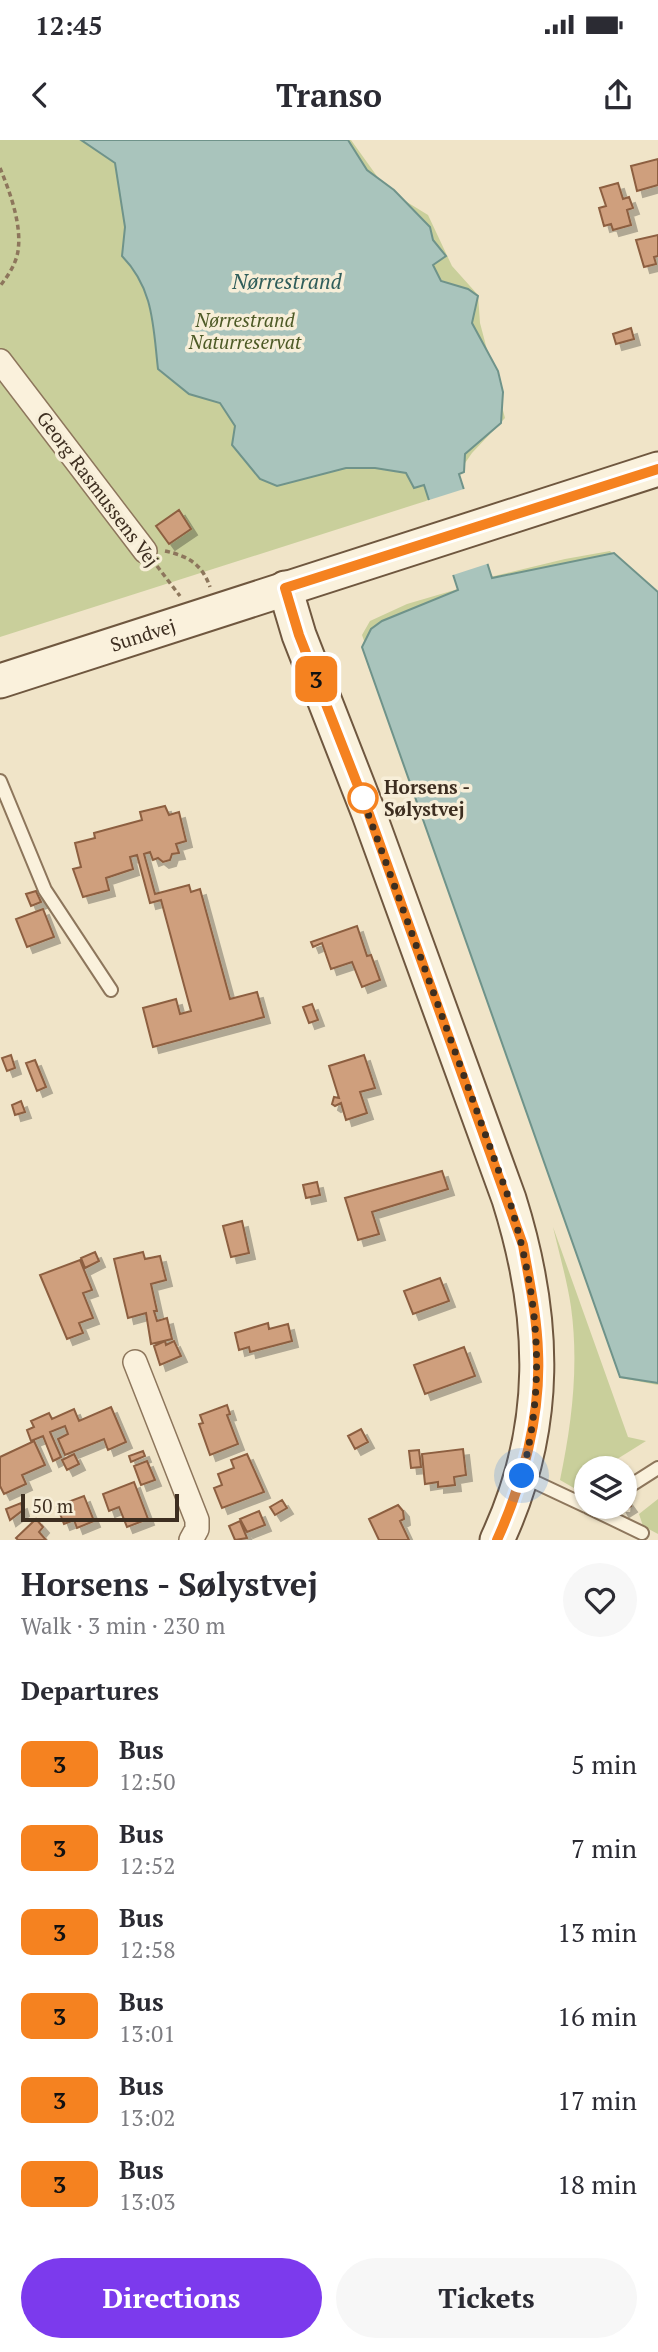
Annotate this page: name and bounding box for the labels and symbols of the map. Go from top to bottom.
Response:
water label: Nørrestrand [231,267,343,295]
park label: Nørrestrand Naturreservat [188,307,302,354]
street label: Georg Rasmussens Vej [32,406,165,571]
street label: Sundvej [107,612,178,657]
line badge: 3 [293,656,339,702]
place label: Horsens - Sølystvej [384,774,470,821]
marker: Horsens - Sølystvej [348,783,378,813]
your location [504,1458,539,1493]
scale bar [21,1491,178,1523]

